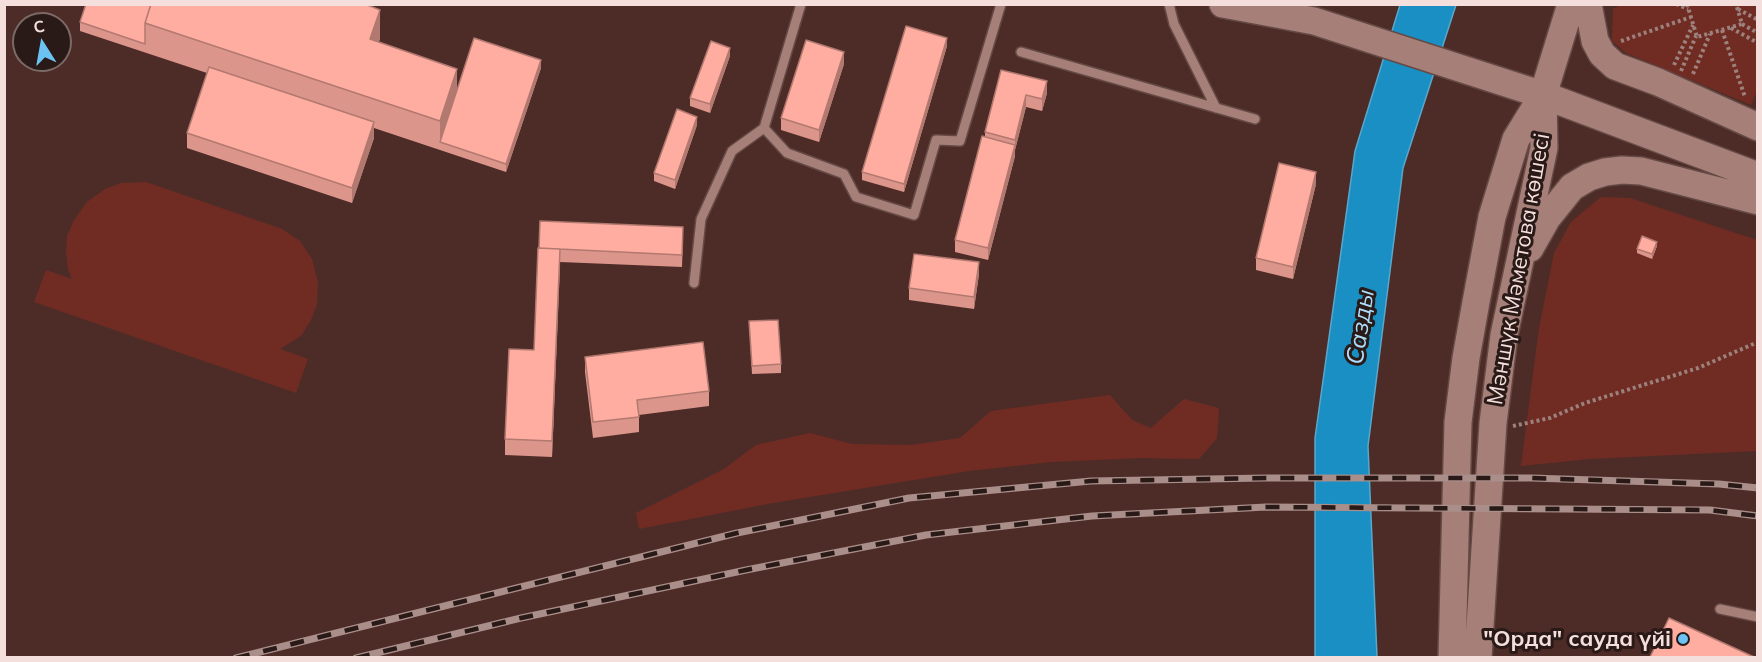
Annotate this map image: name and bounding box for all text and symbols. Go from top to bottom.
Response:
north arrow [12,12,72,72]
text: С [32,15,46,37]
street label: Мәншүк Мәметова көшесі [1482,131,1556,407]
water label: Сазды [1341,287,1381,367]
place label: "Орда" сауда үйі [1483,626,1671,652]
marker: "Орда" сауда үйі [1676,632,1690,646]

